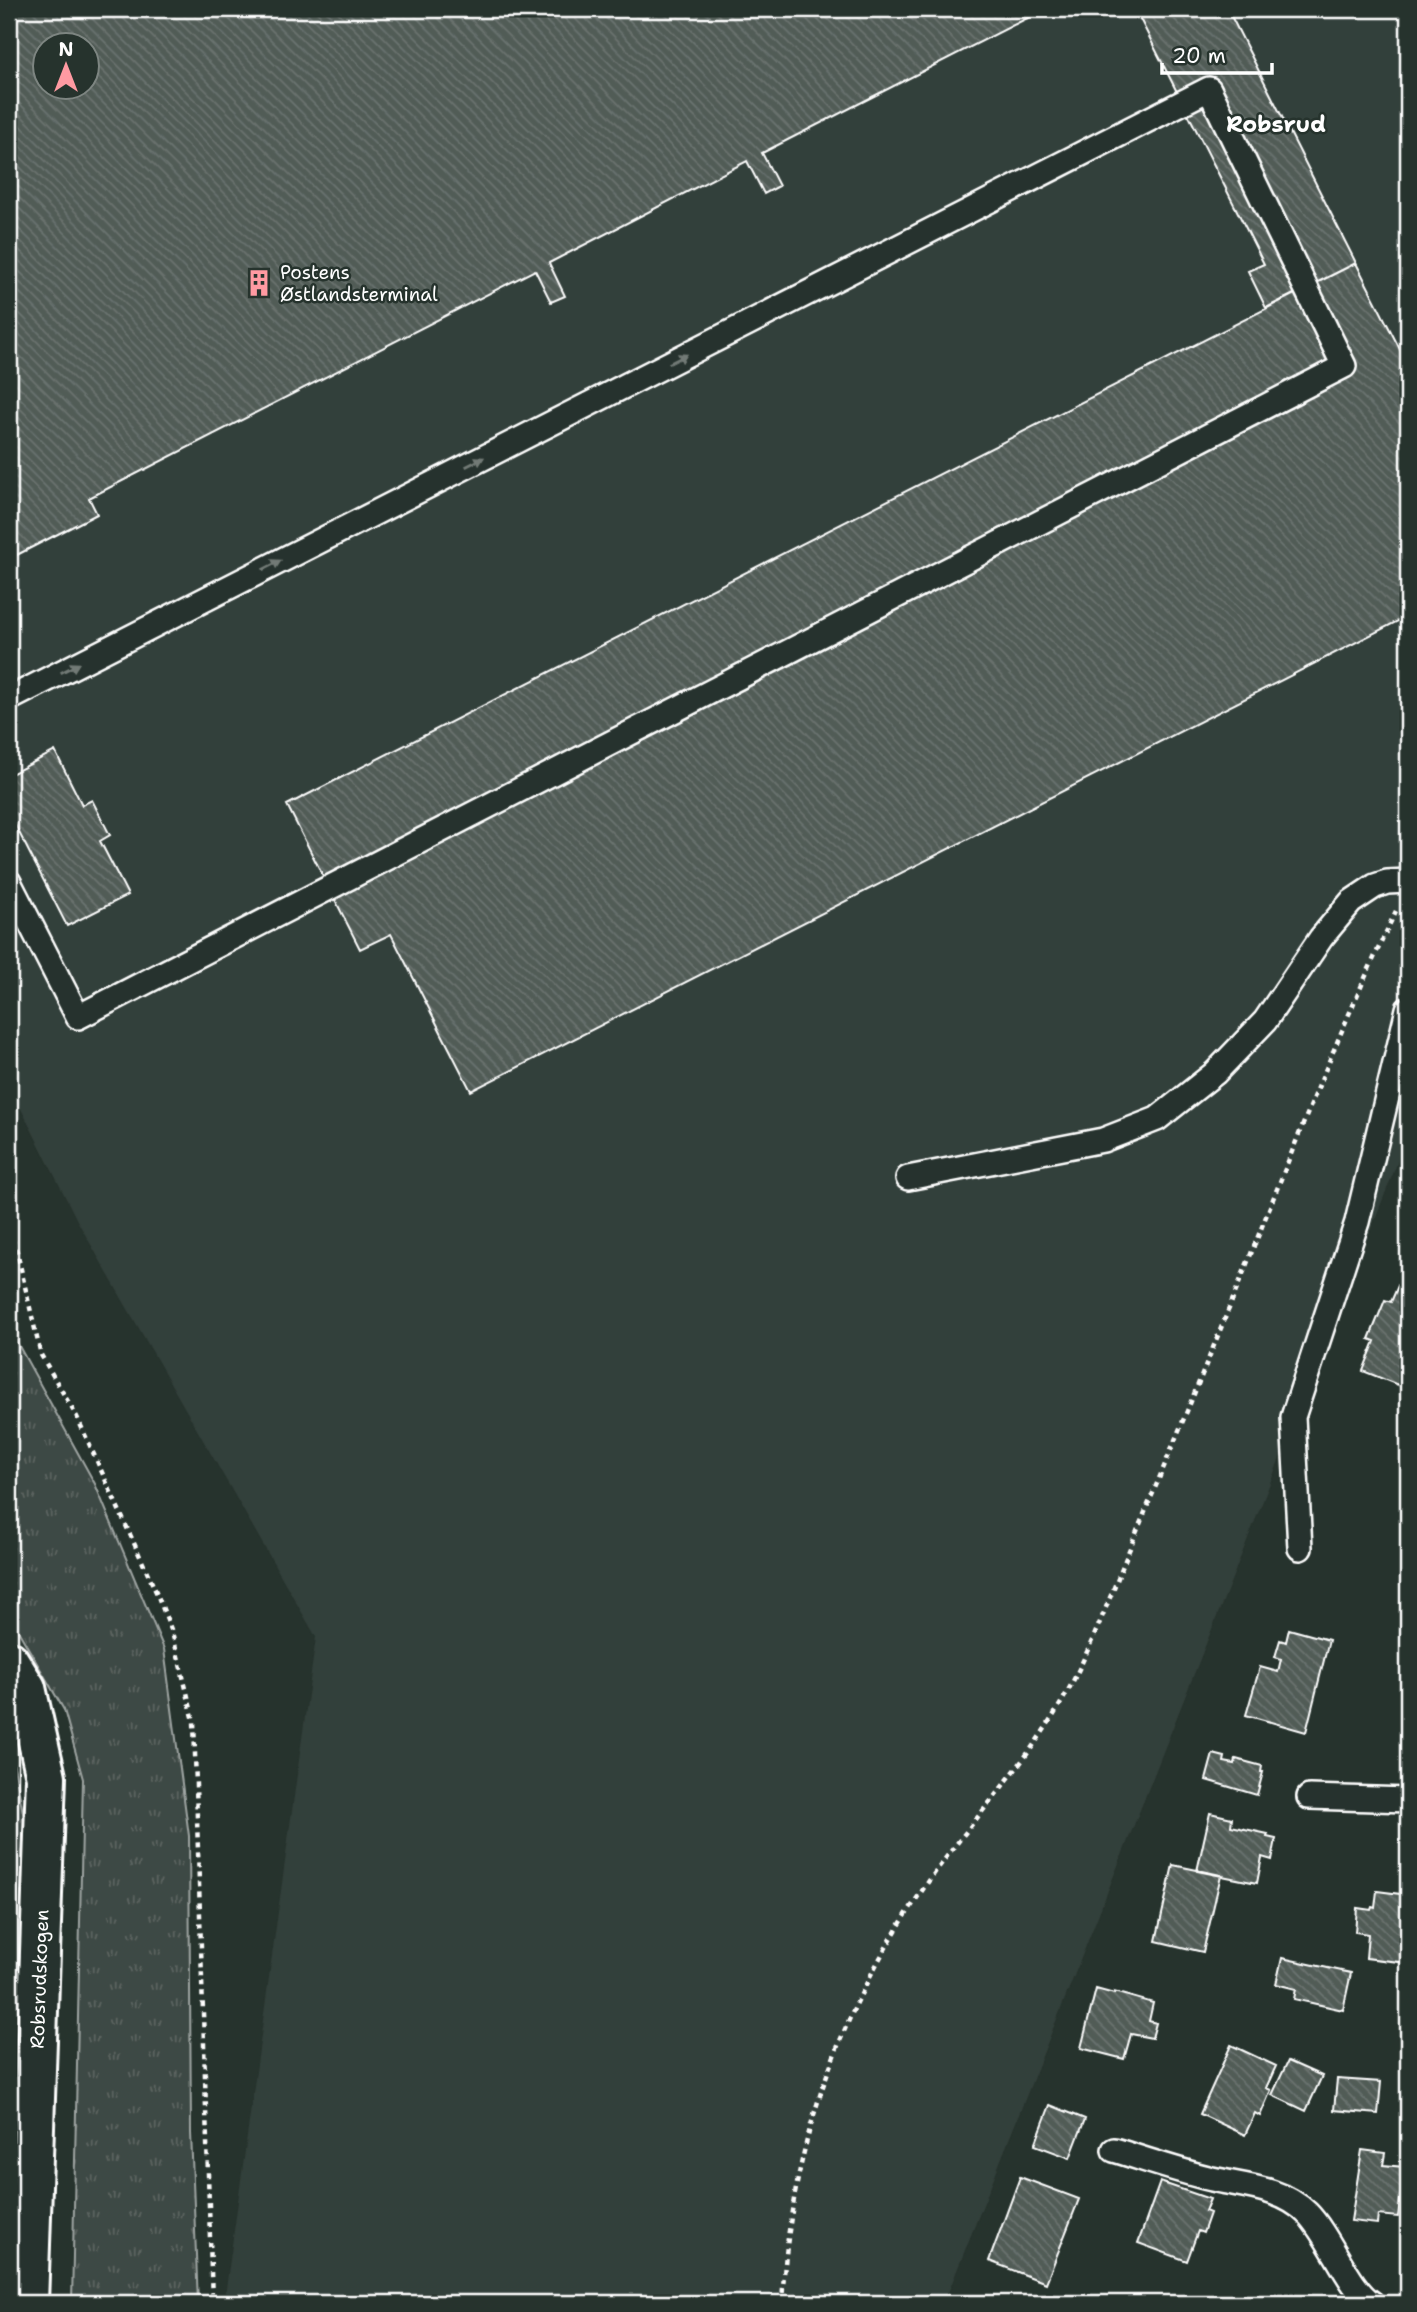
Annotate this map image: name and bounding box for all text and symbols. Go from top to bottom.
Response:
north arrow [32,32,102,102]
scale bar [1162,32,1272,76]
text: N [58,37,74,62]
text: 20 m [1172,42,1226,70]
district label: Robsrud [1226,109,1326,139]
place label: Postens Østlandsterminal [280,260,438,307]
building icon: Postens Østlandsterminal [244,268,274,298]
one-way arrow [668,353,688,365]
one-way arrow [465,456,485,468]
one-way arrow [262,560,282,571]
one-way arrow [60,663,80,674]
street label: Robsrudskogen [25,1909,54,2049]

